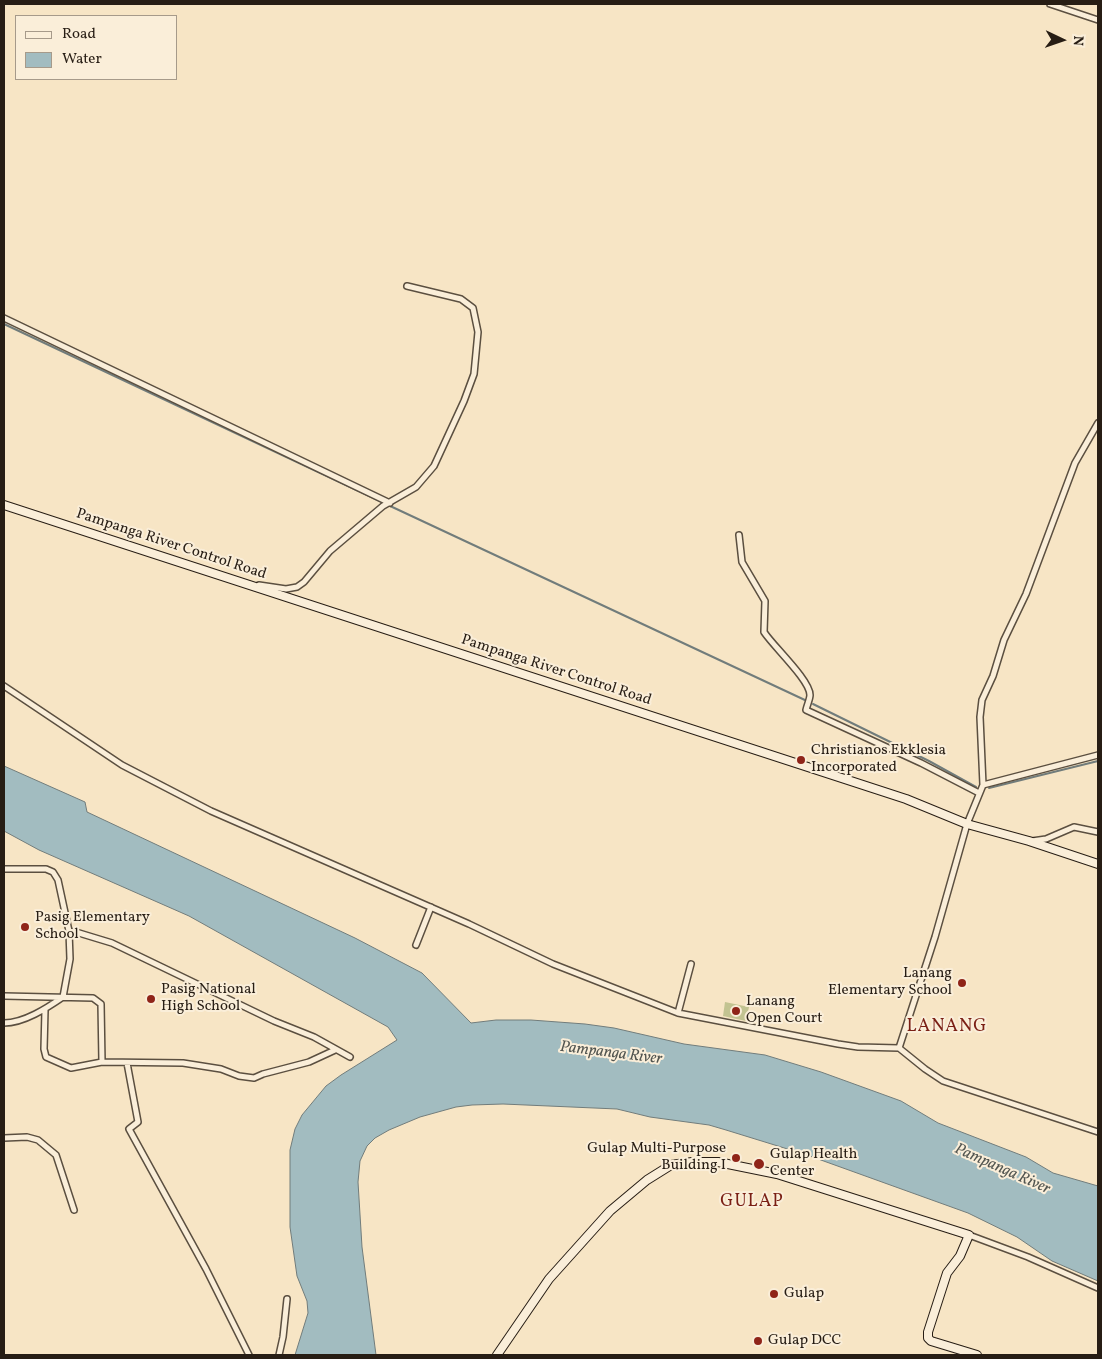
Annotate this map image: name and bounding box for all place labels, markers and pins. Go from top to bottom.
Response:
place label: Christianos Ekklesia Incorporated [811,742,946,777]
marker: Christianos Ekklesia Incorporated [795,754,807,766]
place label: Pasig Elementary School [35,909,150,944]
marker: Pasig Elementary School [19,921,31,933]
place label: Lanang Elementary School [828,965,952,1000]
marker: Lanang Elementary School [956,977,968,989]
place label: Pasig National High School [161,981,256,1016]
marker: Pasig National High School [145,993,157,1005]
place label: Lanang Open Court [746,993,822,1028]
marker: Lanang Open Court [730,1005,742,1017]
place label: Gulap Multi-Purpose Building I [587,1140,726,1175]
place label: Gulap Health Center [770,1146,858,1181]
marker: Gulap Multi-Purpose Building I [730,1152,742,1164]
marker: Gulap Health Center [752,1157,766,1171]
place label: Gulap [784,1285,824,1303]
marker: Gulap [768,1288,780,1300]
place label: Gulap DCC [768,1332,841,1350]
marker: Gulap DCC [752,1335,764,1347]

